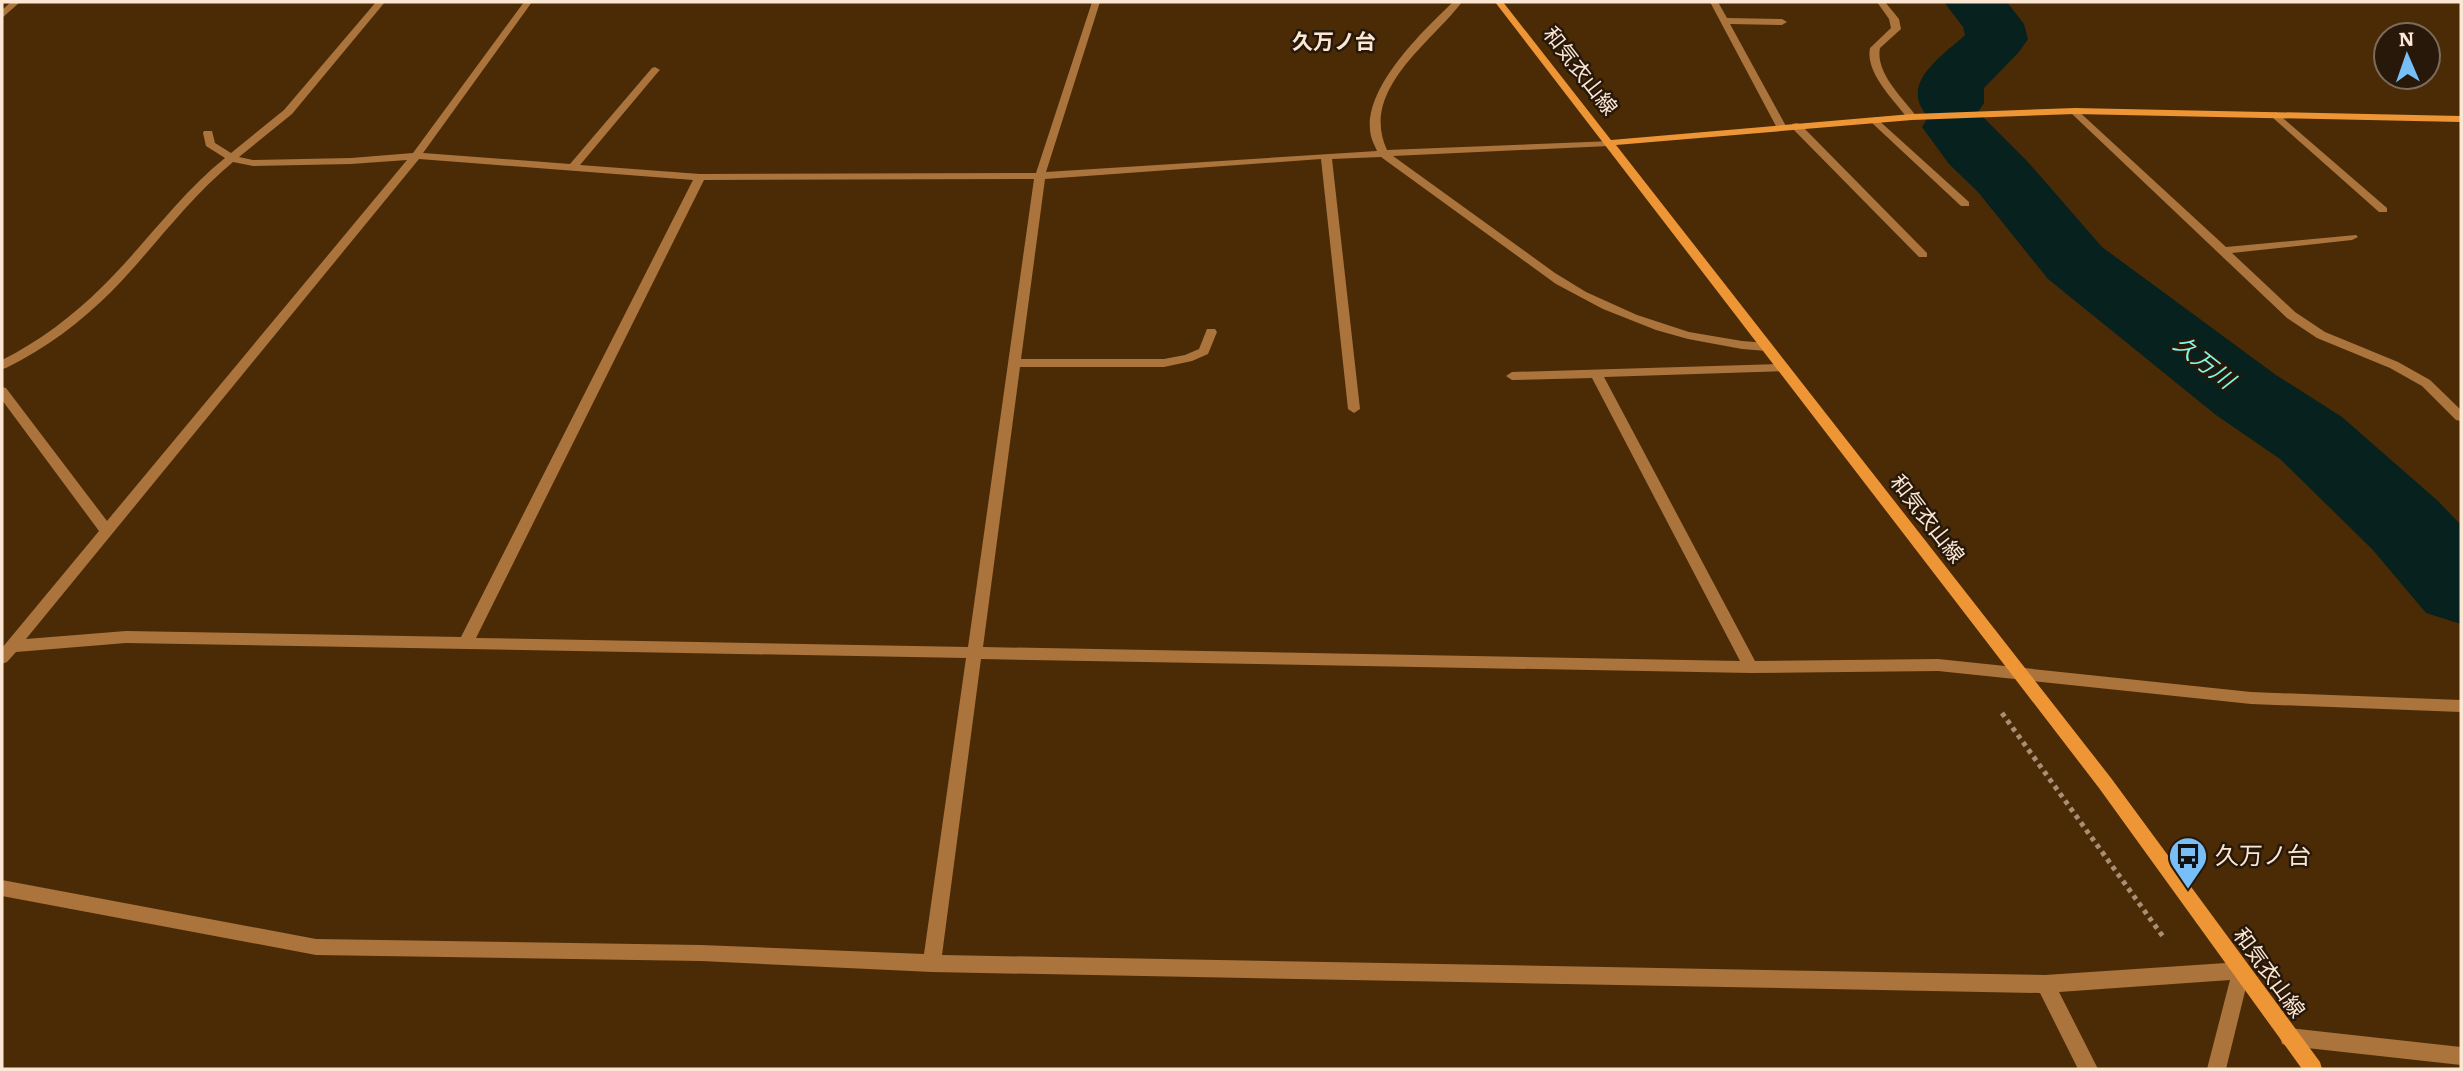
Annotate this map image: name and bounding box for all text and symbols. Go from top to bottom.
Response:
street label: 和気衣山線 [1537,19,1627,120]
north arrow [2372,21,2442,91]
district label: 久万ノ台 [1292,24,1376,55]
text: N [2398,24,2415,52]
water label: 久万川 [2168,326,2245,397]
street label: 和気衣山線 [1884,467,1974,568]
bus stop icon: 久万ノ台 [2167,835,2209,890]
place label: 久万ノ台 [2215,836,2311,871]
street label: 和気衣山線 [2228,920,2314,1023]

